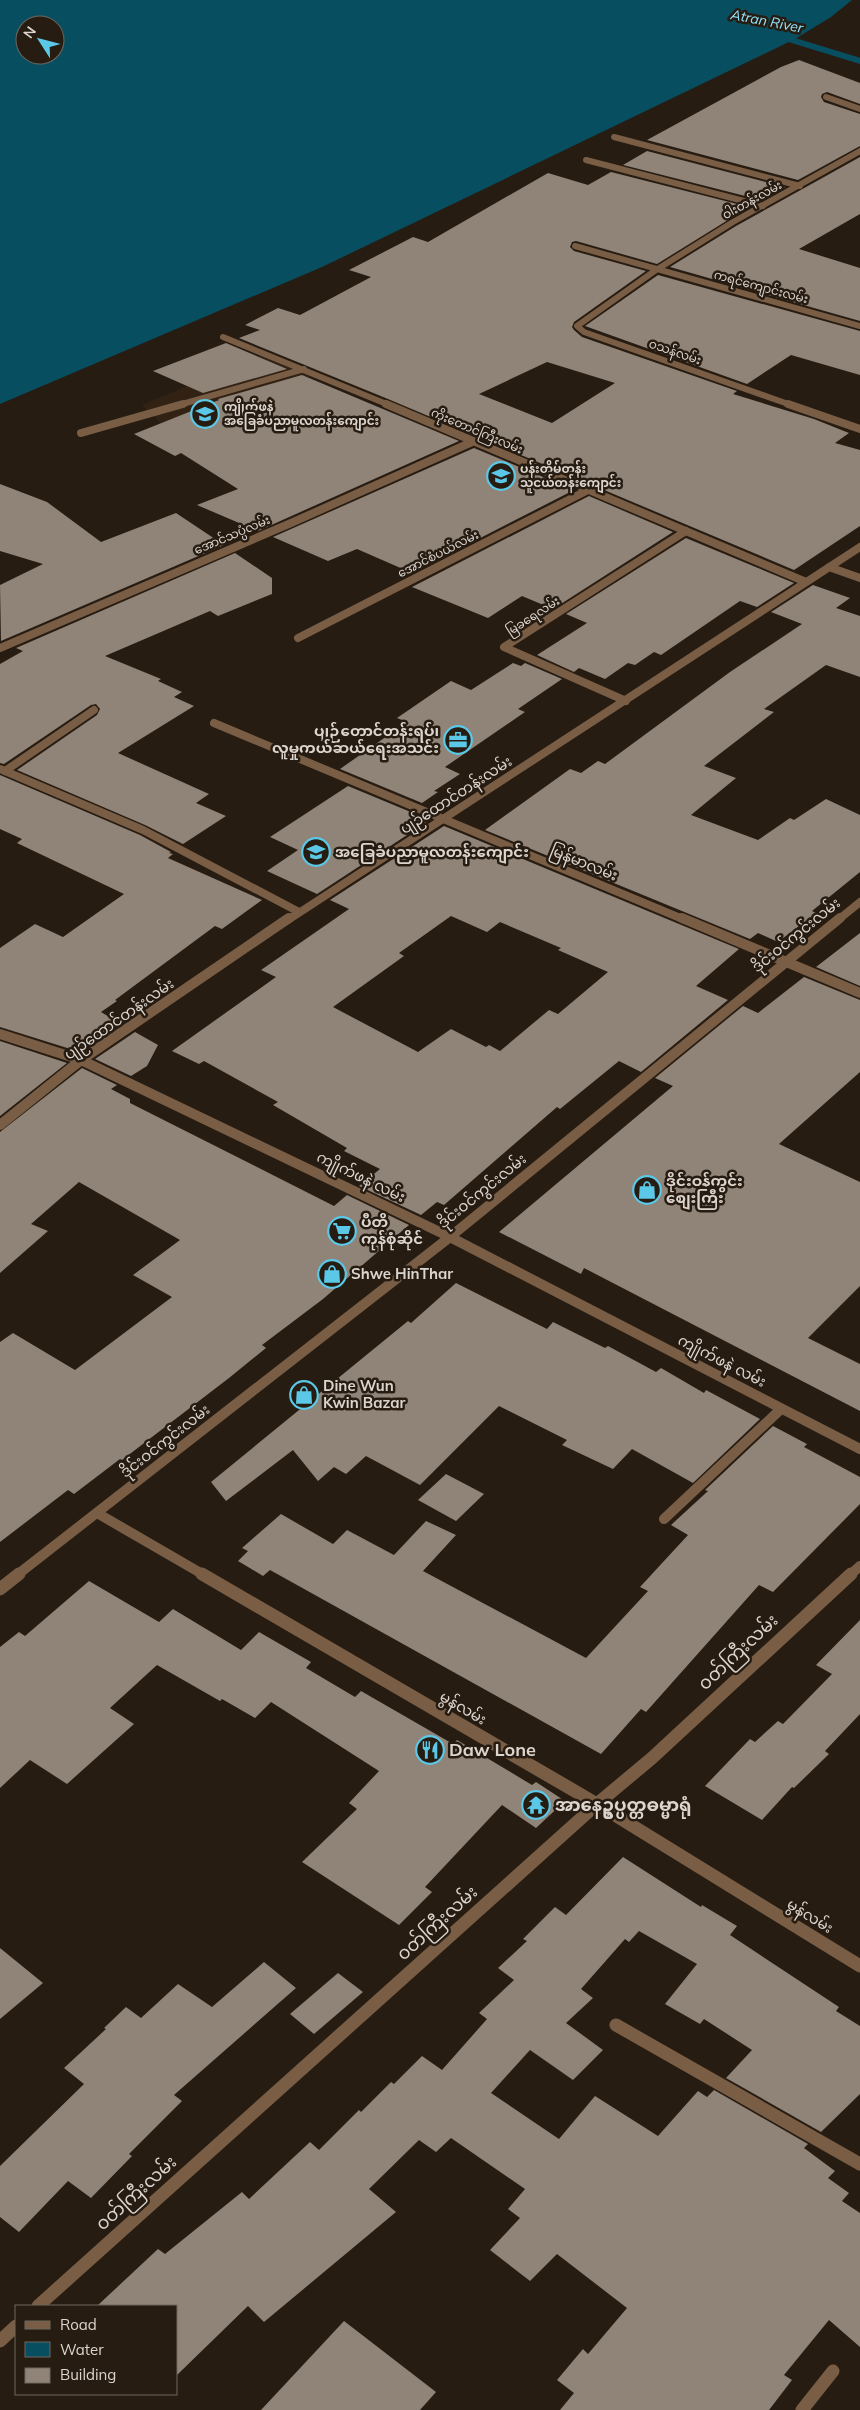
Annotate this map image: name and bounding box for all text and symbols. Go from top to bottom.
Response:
water label: Atran River [728,5,806,37]
north arrow [15,15,65,65]
text: N [19,23,40,42]
street label: ဝါးတန်းလမ်း [719,176,786,225]
street label: ကရင်ကျောင်းလမ်း [712,266,810,309]
street label: ဝသန်လမ်း [646,335,704,370]
place label: ကျိုက်ဖနဲ အခြေခံပညာမူလတန်းကျောင်း [224,397,379,432]
school or university icon: ကျိုက်ဖနဲ အခြေခံပညာမူလတန်းကျောင်း [190,399,220,429]
street label: ကိုးတောင်ကြီးလမ်း [428,404,526,459]
place label: ပန်းတိမ်တန်း သူငယ်တန်းကျောင်း [520,459,621,494]
school or university icon: ပန်းတိမ်တန်း သူငယ်တန်းကျောင်း [486,461,516,491]
street label: အောင်သပ္ပံလမ်း [191,511,273,560]
street label: အောင်စံပယ်လမ်း [394,526,481,580]
street label: မြခရေလမ်း [503,592,564,641]
place label: ပျဉ်တောင်တန်းရပ်၊ လူမှုကယ်ဆယ်ရေးအသင်း [272,721,439,760]
office icon: ပျဉ်တောင်တန်းရပ်၊ လူမှုကယ်ဆယ်ရေးအသင်း [443,725,473,755]
street label: ပျဉ်ထောင်တန်းလမ်း [396,751,517,840]
school or university icon: အခြေခံပညာမူလတန်းကျောင်း [301,837,331,867]
street label: မြန်မာလမ်း [546,840,621,887]
place label: အခြေခံပညာမူလတန်းကျောင်း [335,842,529,864]
street label: ဒိုင်းဝင်ကွင်းလမ်း [748,893,846,978]
street label: ပျဉ်ထောင်တန်းလမ်း [60,974,179,1066]
street label: ကျိုက်ဖနဲ လမ်း [312,1147,409,1209]
street label: ဒိုင်းဝင်ကွင်းလမ်း [434,1149,532,1234]
place label: ဒိုင်းဝန်ကွင်း စျေးကြီး [666,1171,743,1210]
shop icon: ဒိုင်းဝန်ကွင်း စျေးကြီး [632,1175,662,1205]
place label: ပီတိ ကုန်စုံဆိုင် [361,1212,423,1251]
supermarket icon: ပီတိ ကုန်စုံဆိုင် [327,1216,357,1246]
shop icon: Shwe HinThar [317,1259,347,1289]
place label: Shwe HinThar [351,1264,453,1283]
street label: ကျိုက်ဖနဲ လမ်း [674,1330,769,1394]
place label: Dine Wun Kwin Bazar [323,1376,406,1412]
shop icon: Dine Wun Kwin Bazar [289,1380,319,1410]
street label: ဒိုင်းဝင်ကွင်းလမ်း [116,1400,215,1484]
street label: ၀တ်ကြီးလမ်း [691,1607,785,1697]
street label: မွန်လမ်း [435,1687,490,1731]
restaurant icon: Daw Lone [415,1735,445,1765]
place label: Daw Lone [449,1738,536,1761]
temple icon: အာနေဥ္စပ္ပတ္တဓမ္မာရုံ [521,1790,551,1820]
place label: အာနေဥ္စပ္ပတ္တဓမ္မာရုံ [555,1793,692,1819]
street label: ၀တ်ကြီးလမ်း [390,1879,485,1968]
street label: မွန်လမ်း [782,1894,837,1940]
street label: ၀တ်ကြီးလမ်း [89,2149,184,2238]
legend [15,2305,178,2395]
text: Road [60,2315,97,2334]
text: Water [60,2340,104,2359]
text: Building [60,2365,116,2384]

